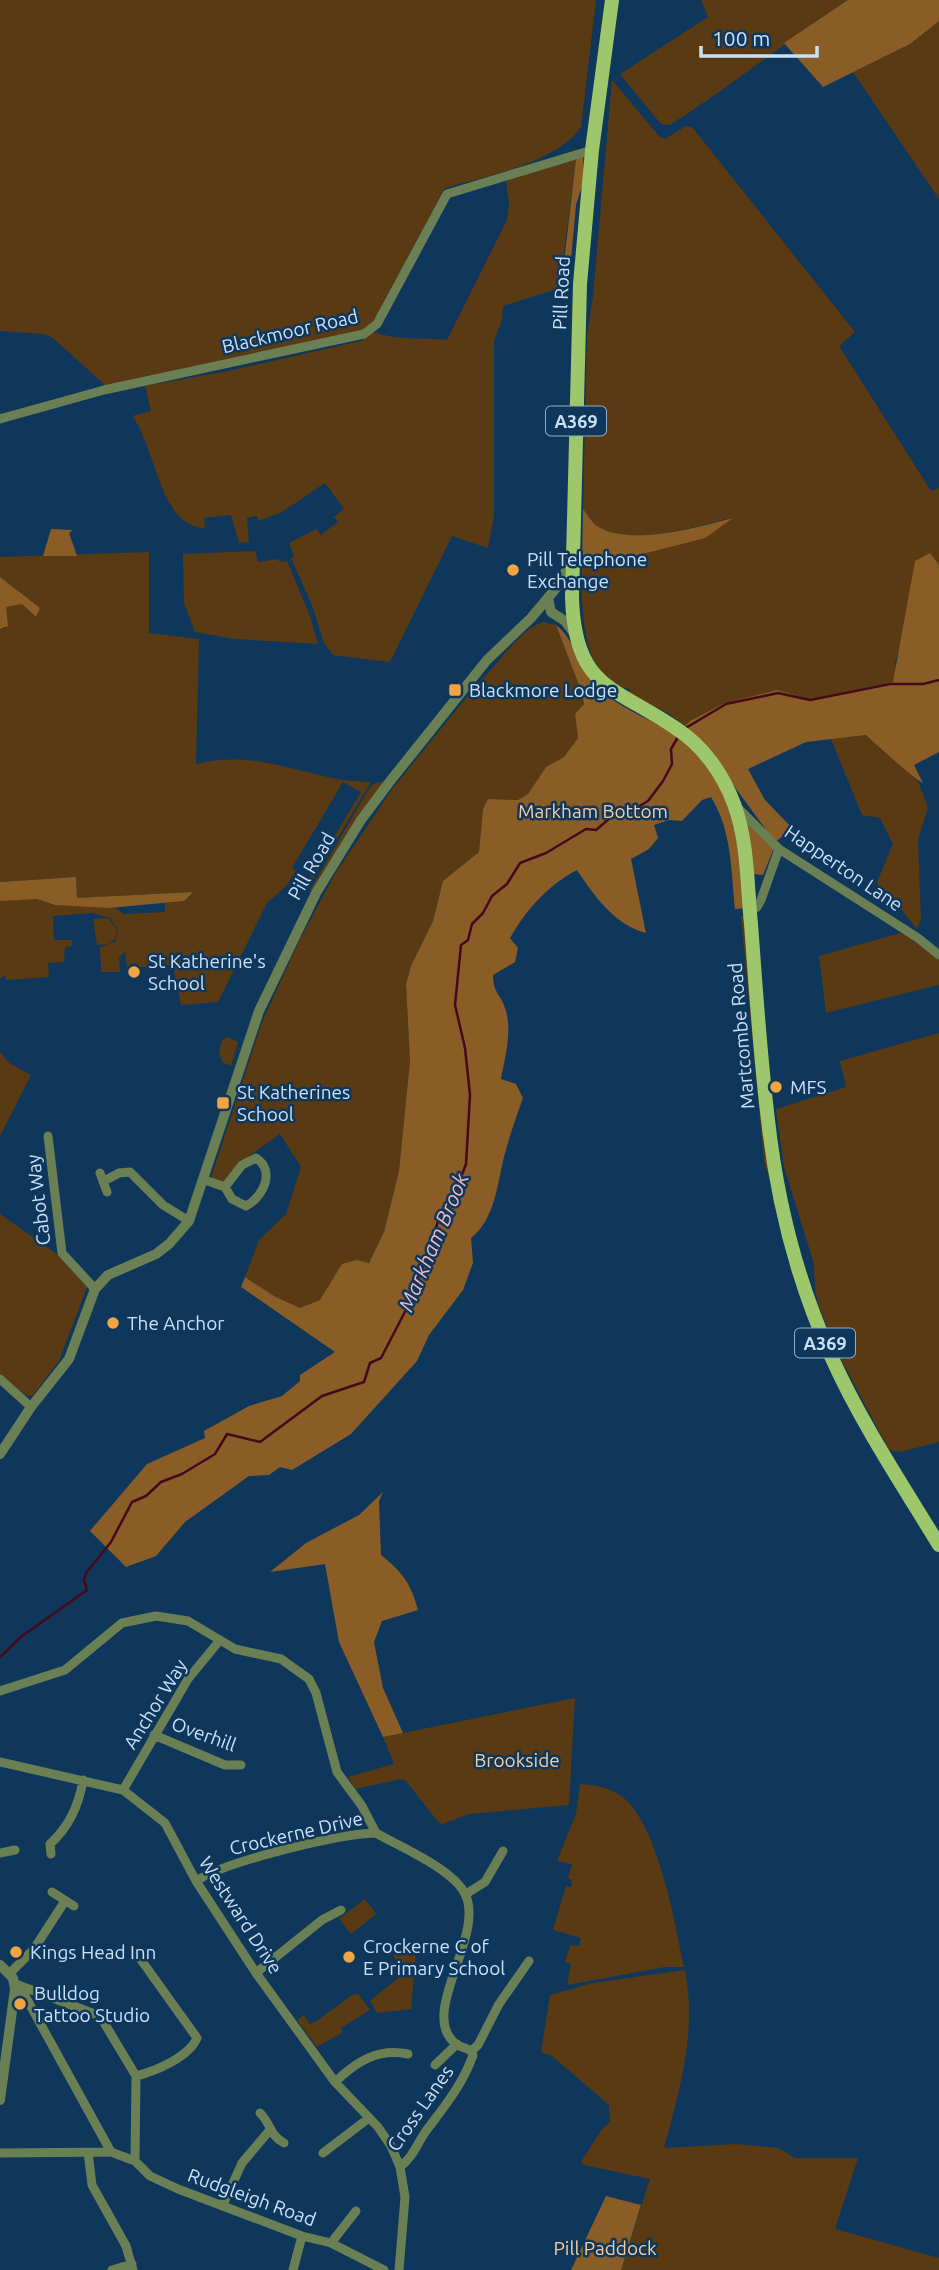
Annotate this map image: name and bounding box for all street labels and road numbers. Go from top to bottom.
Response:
street label: Pill Road [548,255,574,331]
street label: Blackmoor Road [220,305,360,357]
road number: A369 [546,407,606,436]
street label: Happerton Lane [781,820,907,916]
street label: Pill Road [283,828,339,904]
street label: Martcombe Road [724,962,758,1110]
street label: Cabot Way [22,1153,54,1247]
road number: A369 [795,1328,855,1358]
street label: Anchor Way [119,1655,191,1753]
street label: Overhill [169,1712,239,1756]
street label: Crockerne Drive [227,1807,365,1859]
street label: Westward Drive [195,1852,287,1978]
street label: Cross Lanes [382,2061,458,2155]
street label: Rudgleigh Road [185,2164,319,2230]

